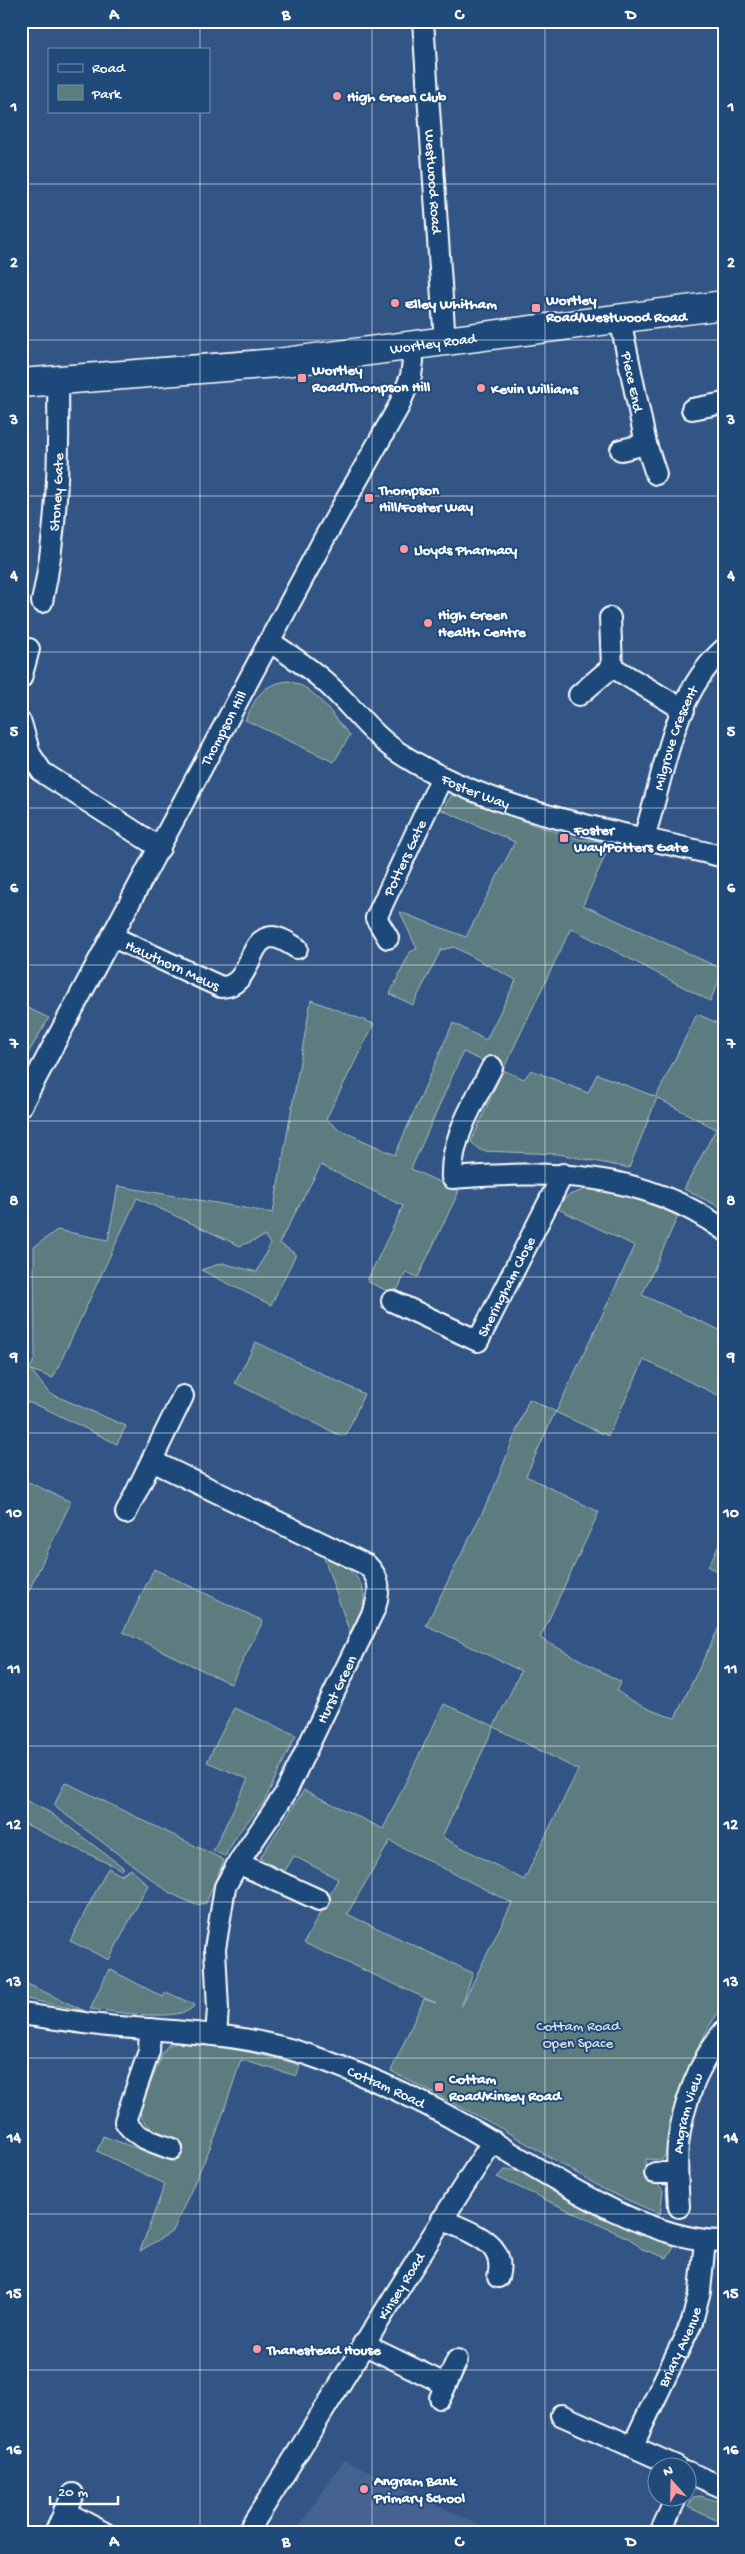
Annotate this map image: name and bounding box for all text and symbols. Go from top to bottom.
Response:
text: A [108,7,120,26]
text: B [281,7,291,26]
text: C [454,7,465,26]
text: D [624,7,637,26]
legend [48,48,210,112]
text: Road [92,60,126,78]
text: Park [91,86,122,104]
place label: High Green Club [347,89,446,107]
marker: High Green Club [331,90,343,102]
text: 1 [10,99,17,118]
text: 1 [727,99,734,118]
street label: Westwood Road [419,129,445,236]
text: 2 [10,255,18,274]
text: 2 [727,255,735,274]
place label: Wortley Road/Westwood Road [545,292,689,327]
place label: Elley Whitham [405,296,497,314]
marker: Elley Whitham [389,297,401,309]
marker: Wortley Road/Westwood Road [530,302,542,314]
street label: Wortley Road [389,330,479,359]
street label: Piece End [616,349,646,415]
place label: Wortley Road/Thompson Hill [311,362,431,397]
marker: Wortley Road/Thompson Hill [296,372,308,384]
place label: Kevin Williams [490,381,579,399]
marker: Kevin Williams [475,382,487,394]
text: 3 [9,412,18,431]
text: 3 [726,412,735,431]
street label: Stoney Gate [46,452,69,532]
place label: Thompson Hill/Foster Way [378,482,474,517]
marker: Thompson Hill/Foster Way [363,492,375,504]
place label: Lloyds Pharmacy [414,542,518,560]
marker: Lloyds Pharmacy [398,543,410,555]
text: 4 [9,568,18,587]
text: 4 [726,568,735,587]
place label: High Green Health Centre [438,607,527,642]
marker: High Green Health Centre [422,617,434,629]
street label: Milgrove Crescent [651,682,704,792]
street label: Thompson Hill [197,688,252,770]
text: 5 [10,724,19,743]
text: 5 [727,724,736,743]
street label: Foster Way [437,770,512,814]
street label: Potters Gate [380,817,432,900]
place label: Foster Way/Potters Gate [573,822,689,857]
marker: Foster Way/Potters Gate [558,832,570,844]
text: 6 [10,880,19,899]
text: 6 [727,880,736,899]
street label: Hawthorn Mews [122,937,222,996]
text: 7 [9,1036,19,1055]
text: 7 [726,1036,736,1055]
text: 8 [10,1193,19,1212]
text: 8 [727,1193,736,1212]
street label: Sheringham Close [475,1234,541,1341]
text: 9 [9,1349,18,1368]
text: 9 [726,1349,735,1368]
text: 10 [5,1505,22,1524]
text: 10 [722,1505,739,1524]
street label: Hurst Green [314,1653,362,1727]
text: 11 [7,1661,20,1680]
text: 11 [724,1661,737,1680]
text: 12 [6,1817,21,1836]
text: 12 [723,1817,738,1836]
text: 13 [6,1974,21,1993]
text: 13 [723,1974,738,1993]
park label: Cottam Road Open Space [536,2018,621,2053]
street label: Cottam Road [344,2063,429,2114]
street label: Angram View [670,2070,708,2155]
place label: Cottam Road/Kinsey Road [448,2071,563,2106]
marker: Cottam Road/Kinsey Road [433,2081,445,2093]
text: 14 [6,2130,21,2149]
text: 14 [723,2130,738,2149]
street label: Kinsey Road [375,2249,431,2324]
text: 15 [6,2286,22,2305]
text: 15 [723,2286,739,2305]
street label: Briary Avenue [655,2305,707,2391]
place label: Thanestead House [266,2342,382,2360]
marker: Thanestead House [251,2343,263,2355]
text: 16 [6,2442,22,2461]
text: 16 [723,2442,739,2461]
north arrow [648,2456,698,2506]
text: N [661,2463,676,2482]
place label: Angram Bank Primary School [373,2473,466,2508]
scale bar [50,2474,118,2506]
marker: Angram Bank Primary School [358,2483,370,2495]
text: 20 m [58,2484,88,2502]
text: A [108,2534,120,2553]
text: B [281,2534,291,2553]
text: C [454,2534,465,2553]
text: D [624,2534,637,2553]

